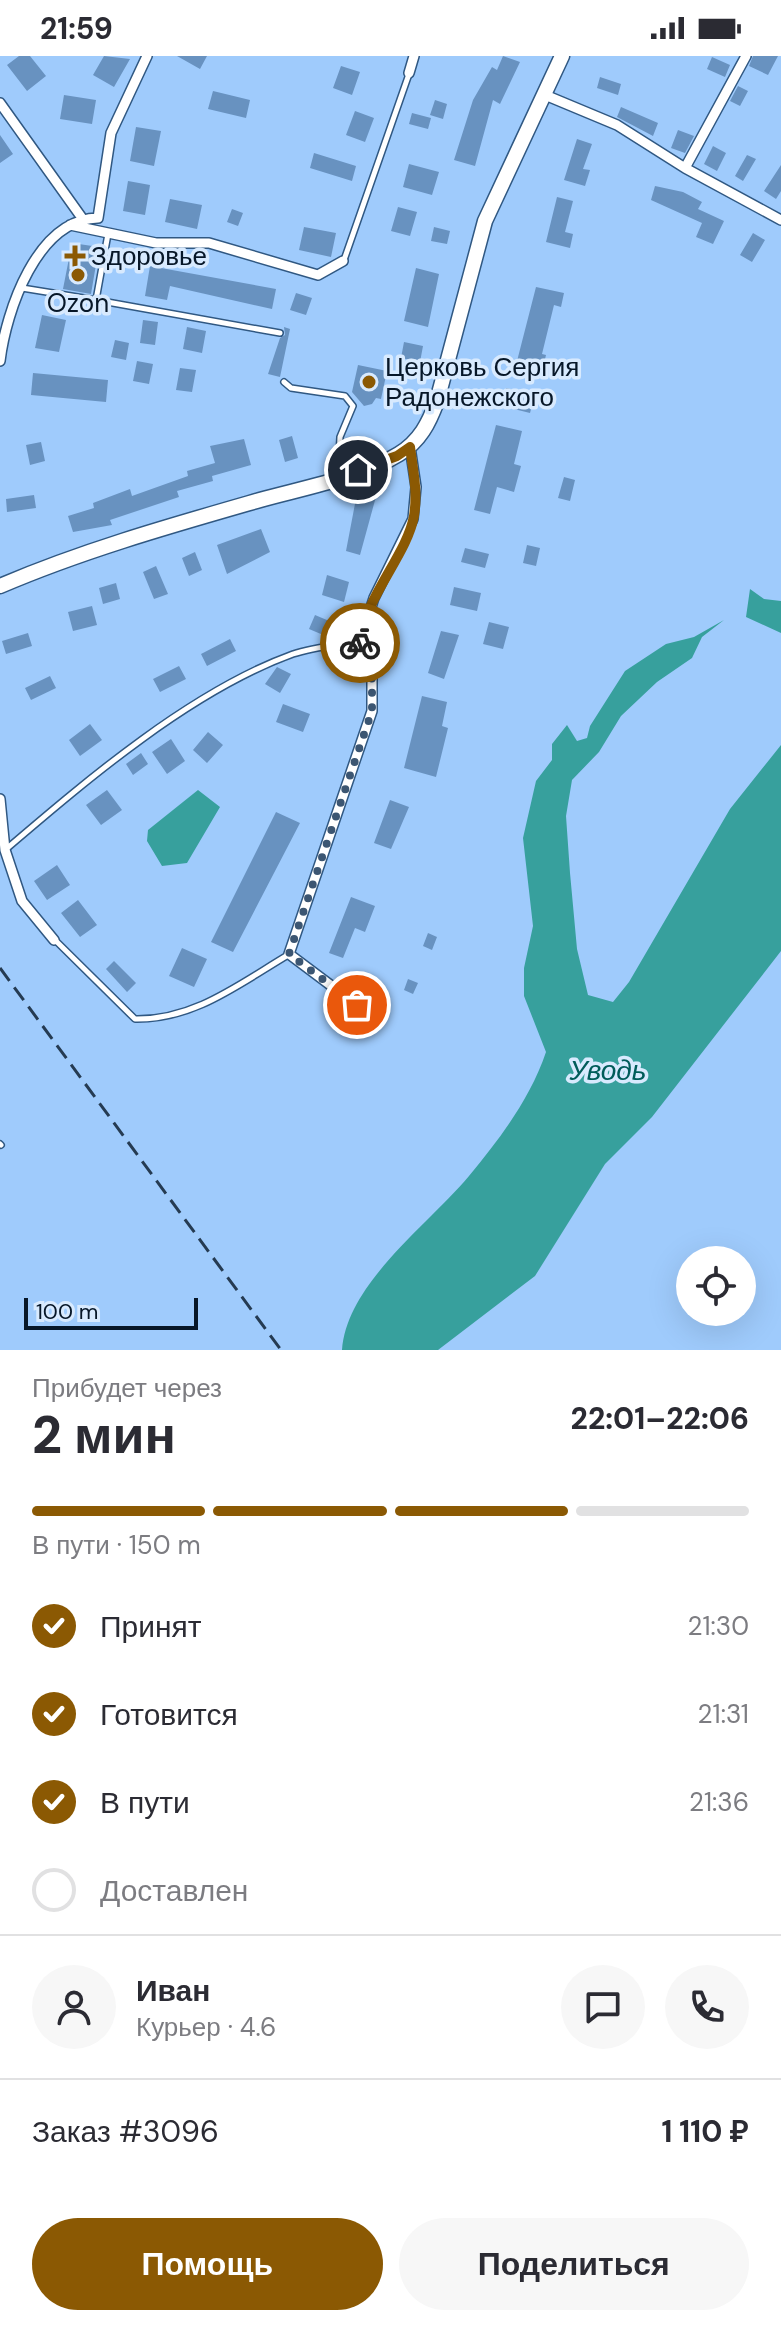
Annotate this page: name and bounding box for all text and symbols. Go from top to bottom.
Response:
text: 21:59 [40,9,113,48]
place label: Здоровье [91,239,207,273]
marker: Здоровье [66,247,84,265]
marker: Ozon [69,266,87,284]
place label: Ozon [47,286,109,320]
place label: Церковь Сергия Радонежского [385,350,579,414]
marker: Церковь Сергия Радонежского [360,373,378,391]
pin [324,436,392,504]
icon: home [336,448,380,492]
courier [320,603,400,683]
icon: bike [338,621,382,665]
pin [323,971,391,1039]
icon: bag [335,983,379,1027]
water label: Уводь [568,1052,647,1089]
map controls [676,1246,756,1326]
button: locate [676,1246,756,1326]
scale bar [24,1294,198,1330]
text: 100 m [36,1297,98,1326]
text: Прибудет через [32,1371,222,1405]
text: 22:01–22:06 [571,1399,749,1438]
text: 2 мин [32,1401,176,1469]
text: В пути · 150 m [32,1528,201,1562]
icon: check [32,1604,76,1648]
text: Принят [100,1607,202,1646]
text: 21:30 [688,1609,749,1643]
icon: check [32,1692,76,1736]
text: Готовится [100,1695,238,1734]
text: 21:31 [698,1697,749,1731]
icon: check [32,1780,76,1824]
text: В пути [100,1783,190,1822]
text: 21:36 [689,1785,749,1819]
text: Доставлен [100,1871,248,1910]
button: person [32,1965,116,2049]
button: chat [561,1965,645,2049]
button: phone [665,1965,749,2049]
text: Иван [136,1971,210,2010]
text: Курьер · 4.6 [136,2010,276,2044]
text: Заказ #3096 [32,2112,219,2151]
text: 1 110 ₽ [661,2112,749,2151]
button: Помощь [32,2218,383,2310]
button: Поделиться [399,2218,749,2310]

